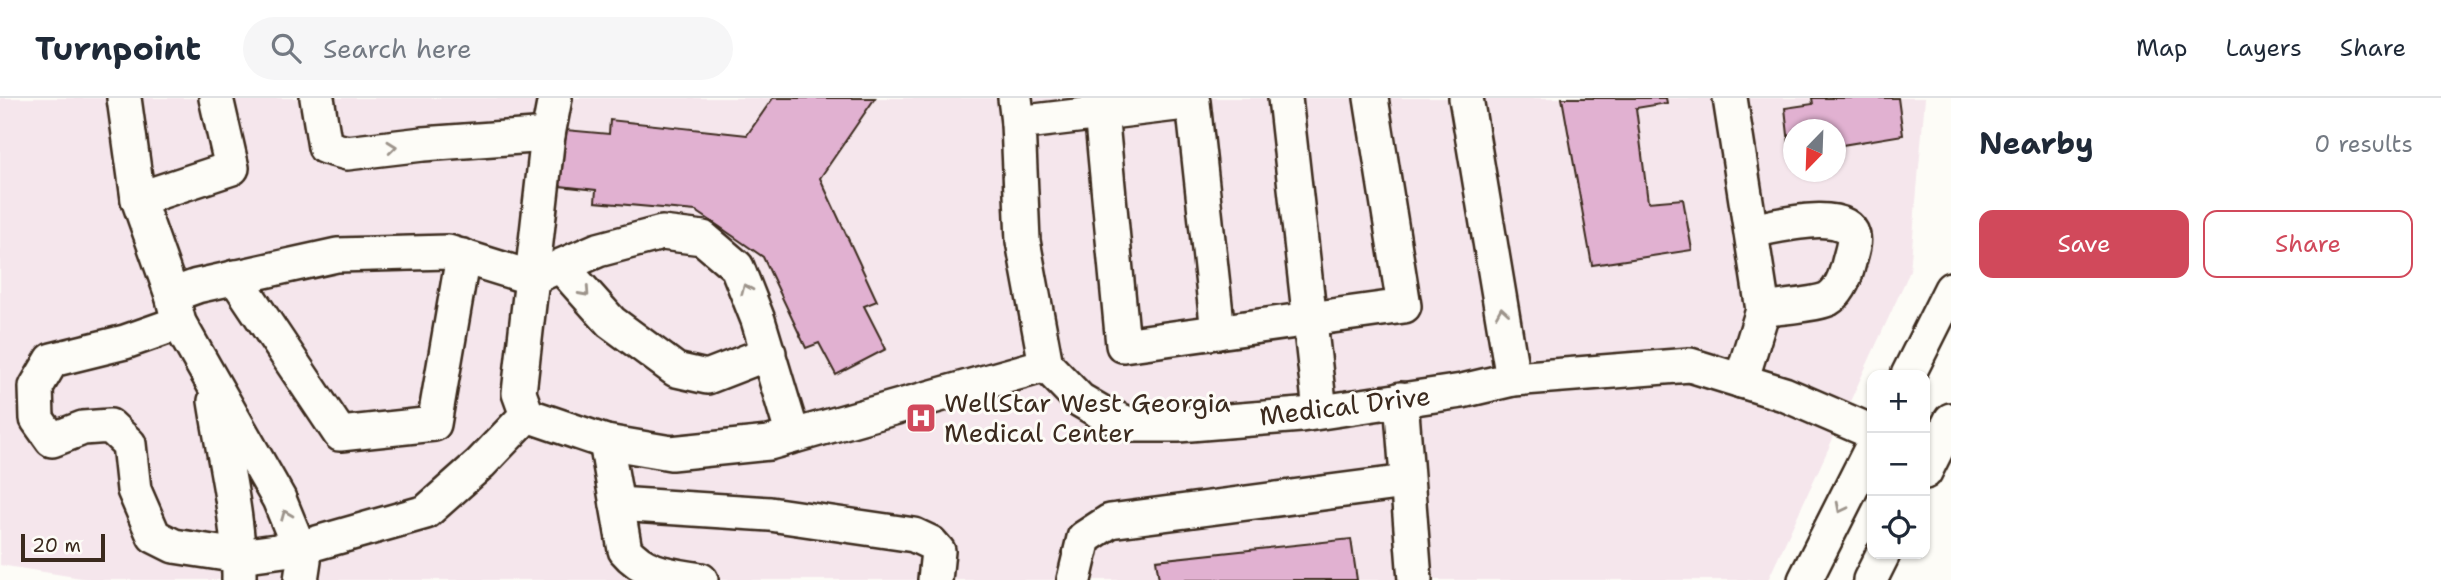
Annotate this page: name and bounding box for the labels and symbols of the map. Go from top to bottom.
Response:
north arrow [1783,119,1846,182]
one-way arrow [386,140,398,155]
one-way arrow [576,284,589,297]
one-way arrow [740,284,754,296]
one-way arrow [1495,306,1510,318]
street label: Medical Drive [1258,378,1432,433]
place label: WellStar West Georgia Medical Center [944,385,1231,450]
hospital icon: WellStar West Georgia Medical Center [904,401,938,435]
one-way arrow [1836,501,1850,513]
one-way arrow [280,510,294,522]
scale bar [21,531,105,563]

